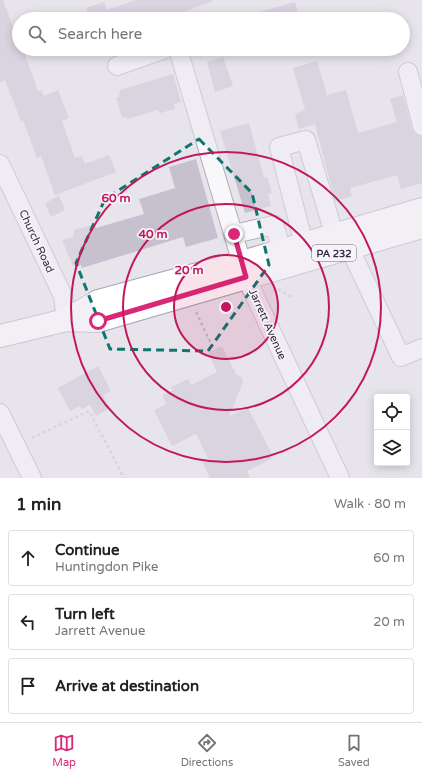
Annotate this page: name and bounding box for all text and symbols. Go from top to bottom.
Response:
search box [12,12,410,56]
icon: search [26,23,48,45]
text: Search here [58,25,142,43]
text: 60 m [101,191,131,205]
street label: Church Road [16,208,57,275]
route end [225,225,243,243]
text: 40 m [138,227,168,241]
road number: PA 232 [312,245,356,261]
text: 20 m [174,263,204,277]
street label: Jarrett Avenue [246,287,289,362]
centre of rings [219,300,233,314]
route start [89,312,107,330]
map controls [374,394,410,466]
button: locate [374,394,410,430]
button: layers [374,430,410,466]
text: 1 min [16,494,61,515]
text: Walk · 80 m [334,496,406,512]
text: Continue [55,541,119,559]
icon: ahead [17,547,39,569]
text: 60 m [373,550,405,566]
text: Huntingdon Pike [55,559,158,575]
text: Turn left [55,605,115,623]
icon: left [17,611,39,633]
text: 20 m [373,614,405,630]
text: Jarrett Avenue [55,623,145,639]
icon: arrive [17,675,39,697]
text: Arrive at destination [55,677,199,695]
tab: Map [52,732,76,769]
tab: Directions [181,732,233,769]
tab: Saved [338,732,370,769]

